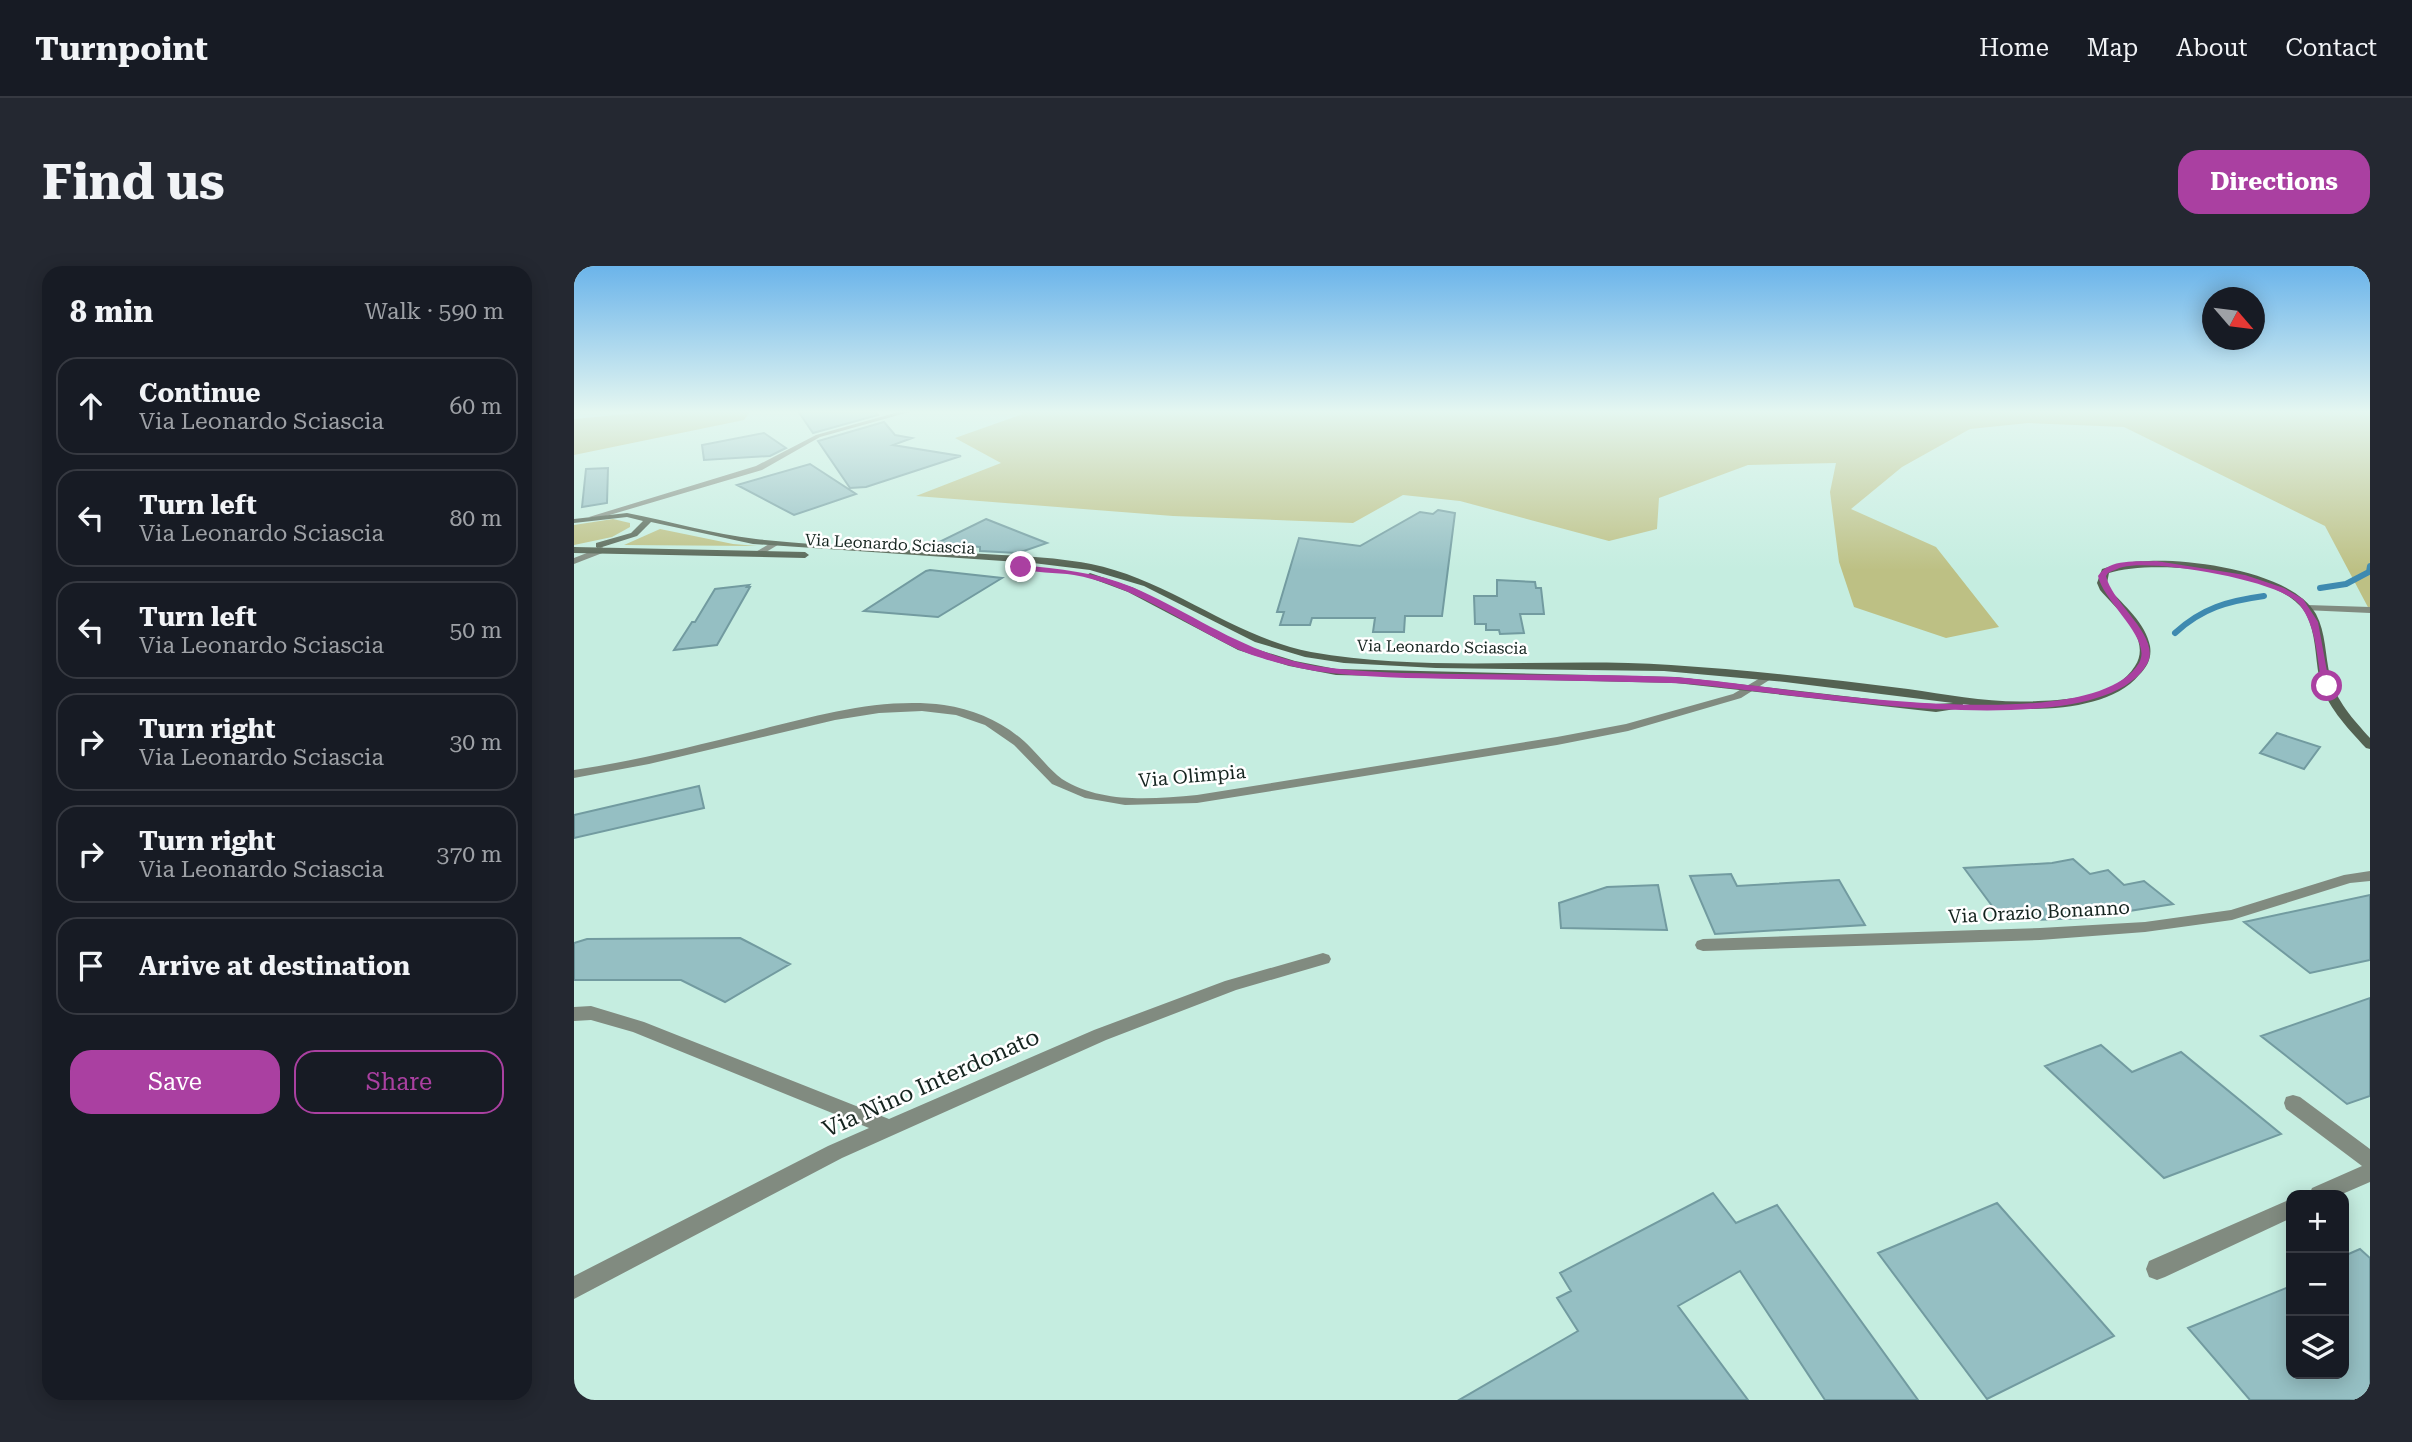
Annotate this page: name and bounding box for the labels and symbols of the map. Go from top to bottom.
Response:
north arrow [2202,287,2265,350]
street label: Via Leonardo Sciascia [804,530,976,558]
route end [1005,551,1036,582]
street label: Via Leonardo Sciascia [1357,636,1528,658]
route start [2311,670,2342,701]
street label: Via Olimpia [1137,760,1247,792]
street label: Via Orazio Bonanno [1947,896,2131,928]
street label: Via Nino Interdonato [818,1023,1044,1143]

